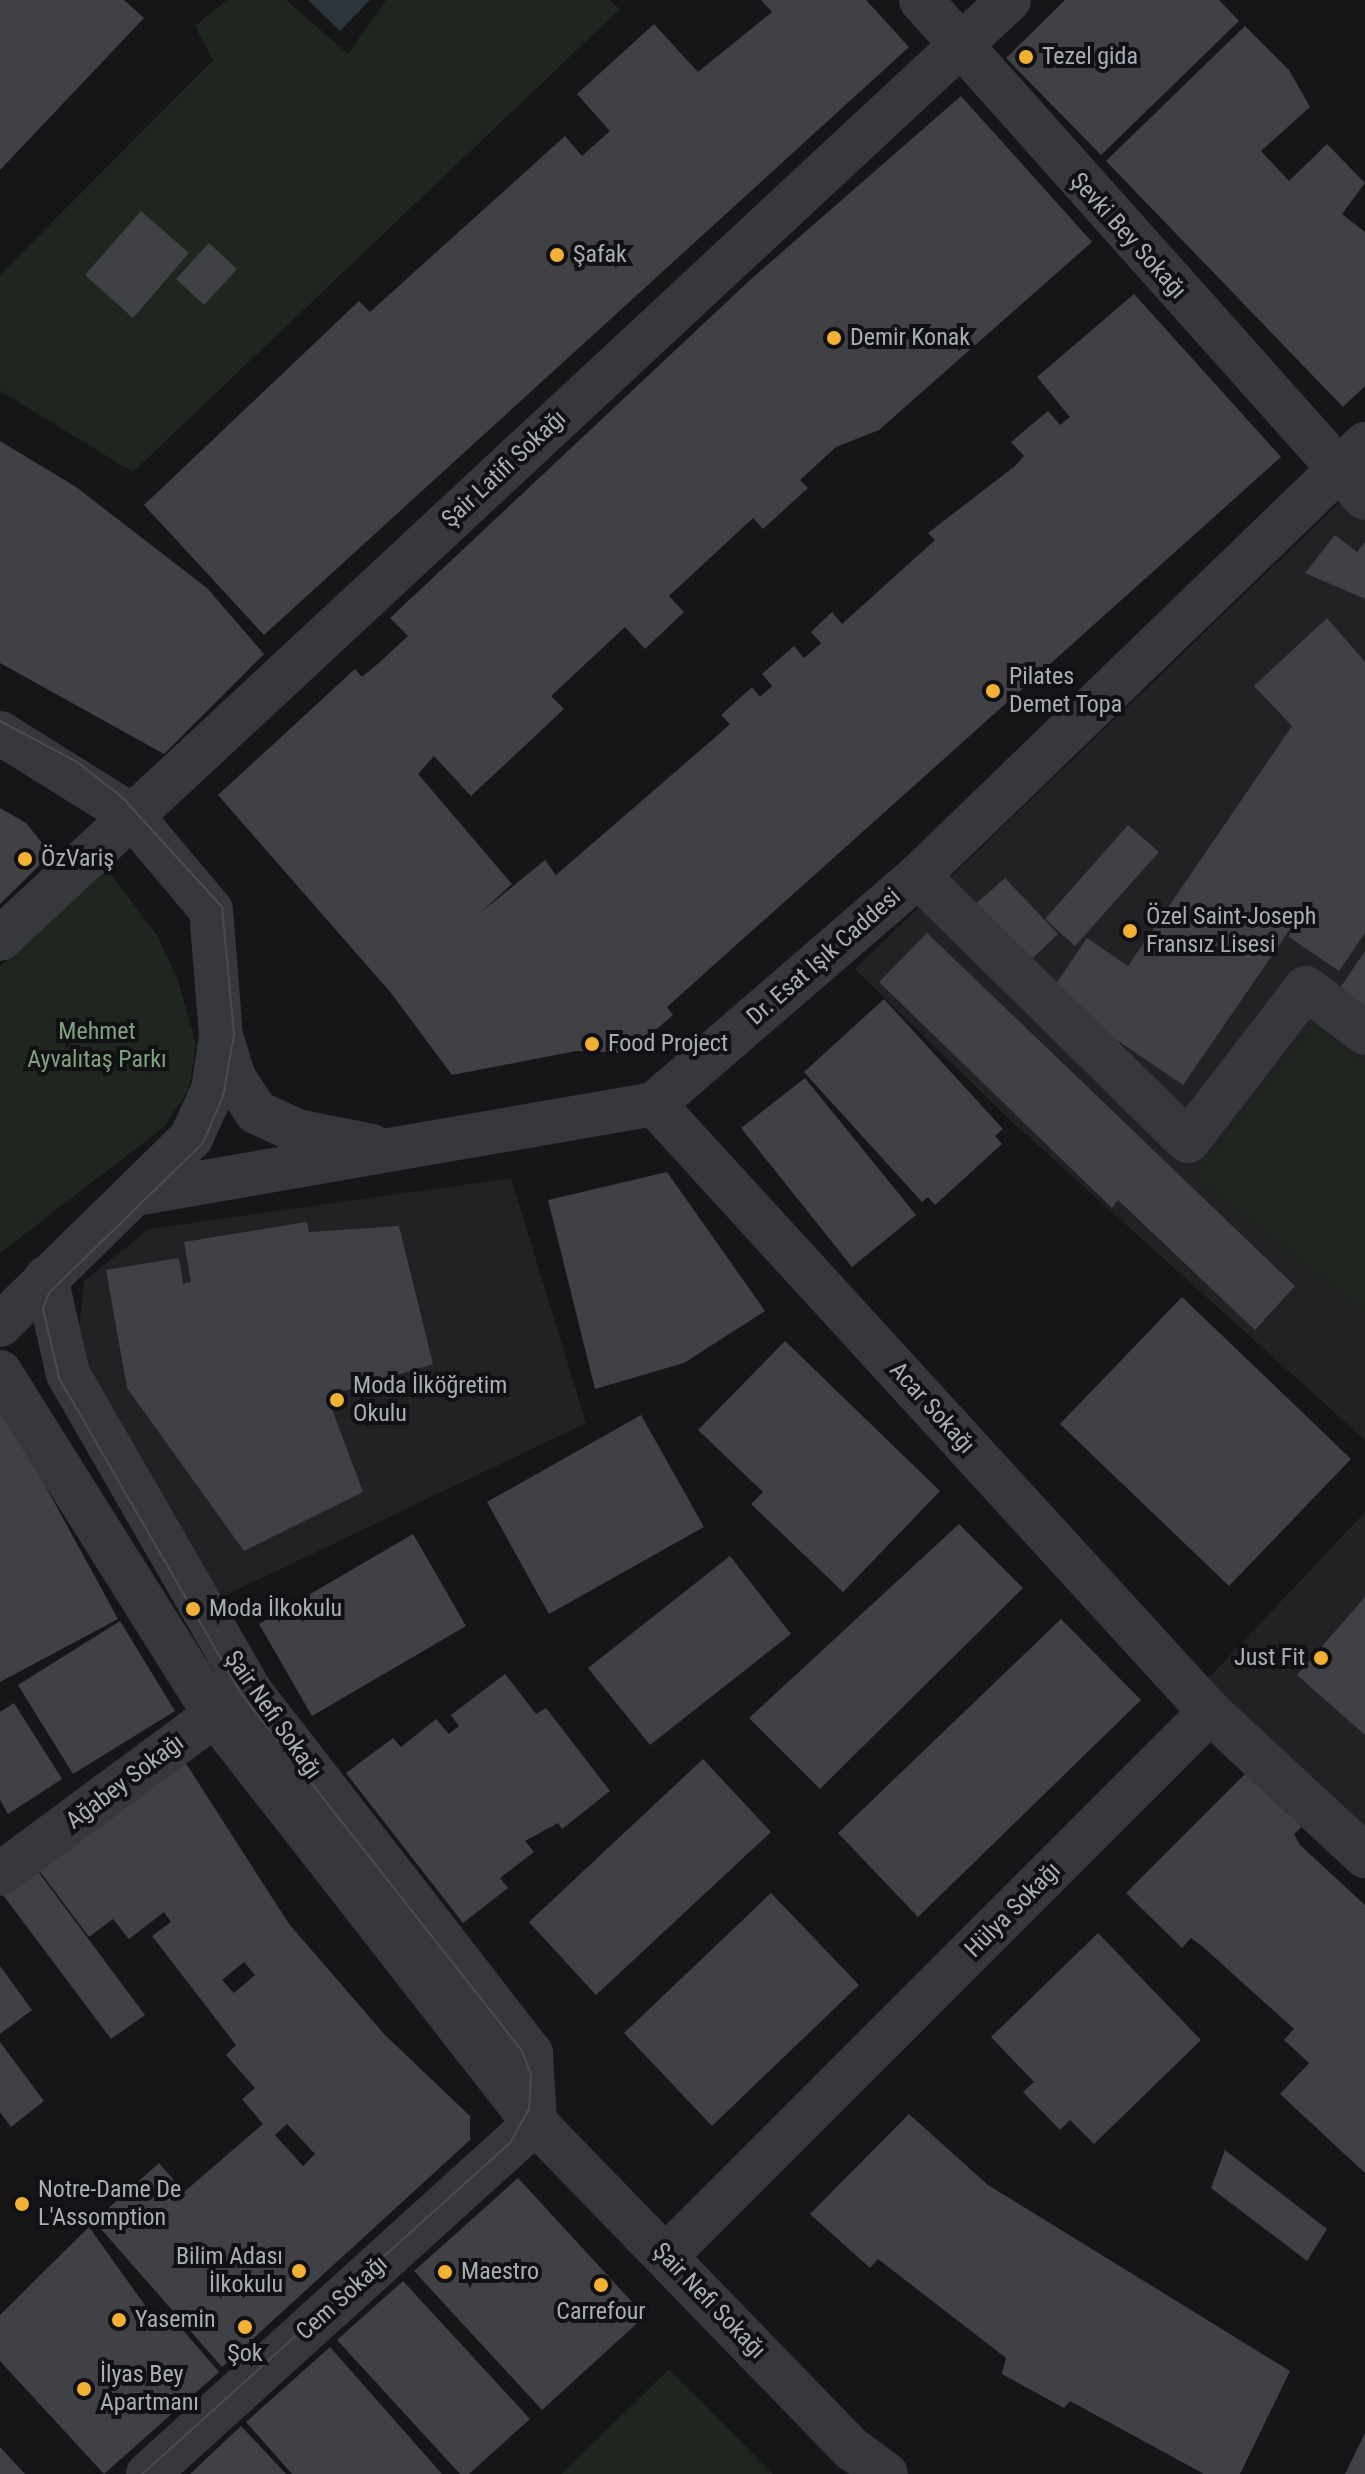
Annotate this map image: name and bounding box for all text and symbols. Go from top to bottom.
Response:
place label: Tezel gida [1042,43,1138,71]
marker: Tezel gida [1017,48,1035,66]
street label: Şevki Bey Sokağı [1064,167,1192,305]
place label: Şafak [573,241,627,269]
marker: Şafak [548,246,566,264]
place label: Demir Konak [850,324,970,352]
marker: Demir Konak [825,329,843,347]
street label: Şair Latifi Sokağı [436,404,572,534]
place label: Pilates Demet Topa [1009,663,1123,719]
marker: Pilates Demet Topa [984,682,1002,700]
place label: ÖzVariş [41,845,114,873]
marker: ÖzVariş [16,850,34,868]
street label: Dr. Esat Işık Caddesi [741,883,907,1031]
place label: Özel Saint-Joseph Fransız Lisesi [1146,903,1316,959]
marker: Özel Saint-Joseph Fransız Lisesi [1121,922,1139,940]
park label: Mehmet Ayvalıtaş Parkı [27,1018,167,1074]
place label: Food Project [608,1030,728,1058]
marker: Food Project [583,1035,601,1053]
street label: Acar Sokağı [883,1356,981,1460]
place label: Moda İlköğretim Okulu [353,1372,507,1428]
marker: Moda İlköğretim Okulu [328,1391,346,1409]
place label: Moda İlkokulu [209,1595,342,1623]
marker: Moda İlkokulu [184,1600,202,1618]
place label: Just Fit [1234,1644,1305,1672]
street label: Şair Nefi Sokağı [218,1645,328,1785]
marker: Just Fit [1312,1649,1330,1667]
street label: Ağabey Sokağı [60,1728,190,1836]
street label: Hülya Sokağı [959,1856,1067,1964]
place label: Notre-Dame De L'Assomption [38,2176,181,2232]
marker: Notre-Dame De L'Assomption [13,2195,31,2213]
street label: Şair Nefi Sokağı [647,2237,771,2365]
place label: Bilim Adası İlkokulu [176,2243,283,2299]
street label: Cem Sokağı [290,2250,394,2346]
place label: Maestro [461,2258,539,2286]
marker: Bilim Adası İlkokulu [290,2262,308,2280]
marker: Maestro [436,2263,454,2281]
marker: Carrefour [592,2276,610,2294]
place label: Carrefour [556,2298,646,2326]
place label: Yasemin [135,2306,216,2334]
marker: Yasemin [110,2311,128,2329]
marker: Şok [236,2318,254,2336]
place label: Şok [227,2340,263,2368]
place label: İlyas Bey Apartmanı [100,2361,199,2417]
marker: İlyas Bey Apartmanı [75,2380,93,2398]

